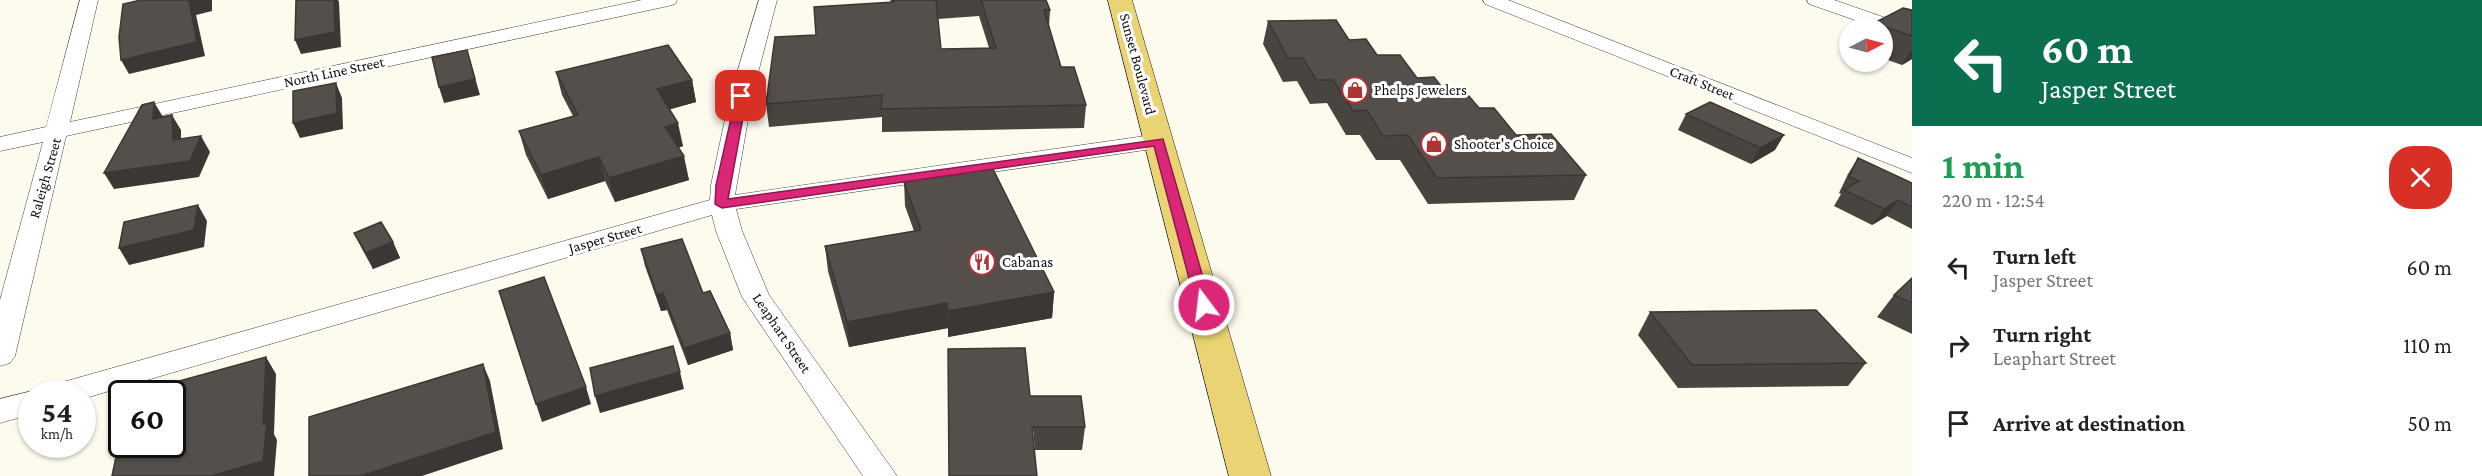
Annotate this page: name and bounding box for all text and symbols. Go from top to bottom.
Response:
street label: Sunset Boulevard [1117,12,1159,116]
north arrow [1839,18,1893,72]
map controls [1839,18,1893,72]
icon: left [1942,24,2020,102]
text: 60 m [2041,25,2133,72]
street label: North Line Street [282,53,387,90]
street label: Craft Street [1667,63,1738,104]
pin [715,70,766,121]
text: Jasper Street [2041,74,2176,104]
shop icon: Phelps Jewelers [1340,75,1370,105]
icon: arrive [724,79,757,112]
place label: Phelps Jewelers [1374,82,1467,99]
shop icon: Shooter's Choice [1419,129,1449,159]
street label: Raleigh Street [26,135,65,220]
place label: Shooter's Choice [1454,136,1554,152]
text: 1 min [1942,146,2024,186]
button: close [2389,146,2452,209]
text: 220 m · 12:54 [1942,189,2045,211]
street label: Jasper Street [565,220,645,258]
text: Turn left [1993,244,2076,269]
restaurant icon: Cabanas [967,247,997,277]
icon: left [1942,251,1975,284]
place label: Cabanas [1002,254,1053,270]
text: 60 m [2407,255,2452,280]
text: Jasper Street [1993,269,2093,291]
position arrow [1172,273,1236,337]
street label: Leaphart Street [749,290,815,377]
text: Turn right [1993,322,2091,347]
icon: right [1942,329,1975,362]
text: 110 m [2403,333,2452,358]
text: Leaphart Street [1993,347,2116,369]
speed limit sign: 60 [108,380,186,458]
text: 54 [42,395,72,428]
icon: arrive [1942,407,1975,440]
text: Arrive at destination [1993,411,2185,436]
text: 50 m [2407,411,2452,436]
text: km/h [41,426,73,442]

